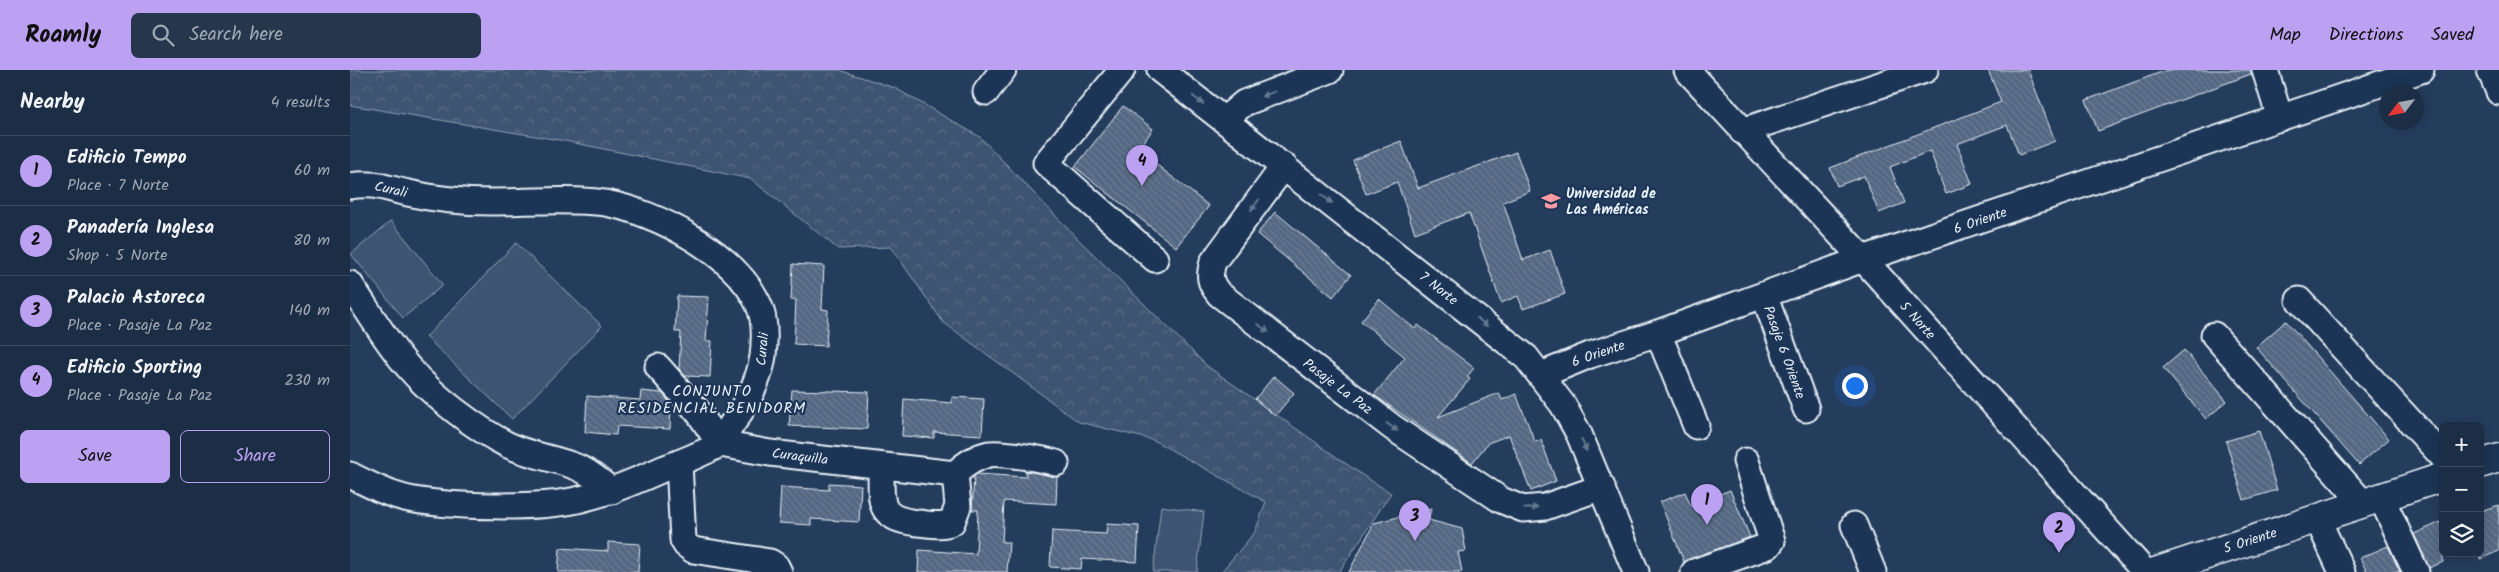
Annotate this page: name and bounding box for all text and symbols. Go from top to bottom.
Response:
search box [131,13,481,58]
text: Roamly [25,16,101,55]
text: Search here [189,20,283,50]
icon: search [149,21,177,49]
text: Map [2269,21,2301,50]
text: Directions [2329,21,2403,50]
text: Saved [2431,21,2474,50]
north arrow [2379,85,2424,130]
text: Nearby [20,86,85,119]
text: 4 results [271,90,330,115]
one-way arrow [1260,90,1275,98]
one-way arrow [1191,95,1204,106]
text: Edificio Tempo [67,143,187,173]
pin: 4 [1126,145,1158,186]
text: 1 [34,158,38,183]
text: 60 m [294,158,330,183]
text: Place · 7 Norte [67,173,169,198]
street label: Curali [372,176,410,205]
place label: Universidad de Las Américas [1566,183,1656,221]
school or university icon: Universidad de Las Américas [1540,190,1562,212]
one-way arrow [1320,194,1333,205]
one-way arrow [1250,198,1260,212]
street label: 6 Oriente [1951,201,2011,240]
text: Panadería Inglesa [67,213,214,243]
text: 2 [31,228,41,253]
text: 80 m [293,228,330,253]
text: Shop · 5 Norte [67,243,167,268]
street label: 7 Norte [1414,266,1463,312]
text: Palacio Astoreca [67,283,205,313]
street label: 5 Norte [1894,296,1941,345]
text: 3 [32,298,40,323]
text: 140 m [289,298,330,323]
street label: Pasaje 6 Oriente [1757,303,1811,403]
text: Place · Pasaje La Paz [67,313,212,338]
one-way arrow [1475,316,1488,327]
one-way arrow [1256,323,1269,334]
street label: Curali [751,331,775,367]
street label: 6 Oriente [1569,334,1629,373]
text: Edificio Sporting [67,353,202,383]
street label: Pasaje La Paz [1298,353,1377,420]
text: 4 [32,368,40,393]
text: 230 m [284,368,330,393]
your location [1842,373,1868,399]
district label: CONJUNTO RESIDENCIAL BENIDORM [618,380,806,421]
text: Place · Pasaje La Paz [67,383,212,408]
one-way arrow [1385,422,1399,432]
map controls [2439,422,2484,557]
button: + [2439,422,2484,467]
button: Save [20,430,170,483]
button: Share [180,430,330,483]
one-way arrow [1581,438,1589,452]
street label: Curaquilla [771,443,829,471]
button: − [2439,467,2484,512]
pin: 1 [1691,484,1723,525]
pin: 3 [1399,500,1431,541]
one-way arrow [1523,504,1539,512]
pin: 2 [2043,512,2075,553]
button: layers [2439,512,2484,557]
street label: 5 Oriente [2221,522,2281,560]

